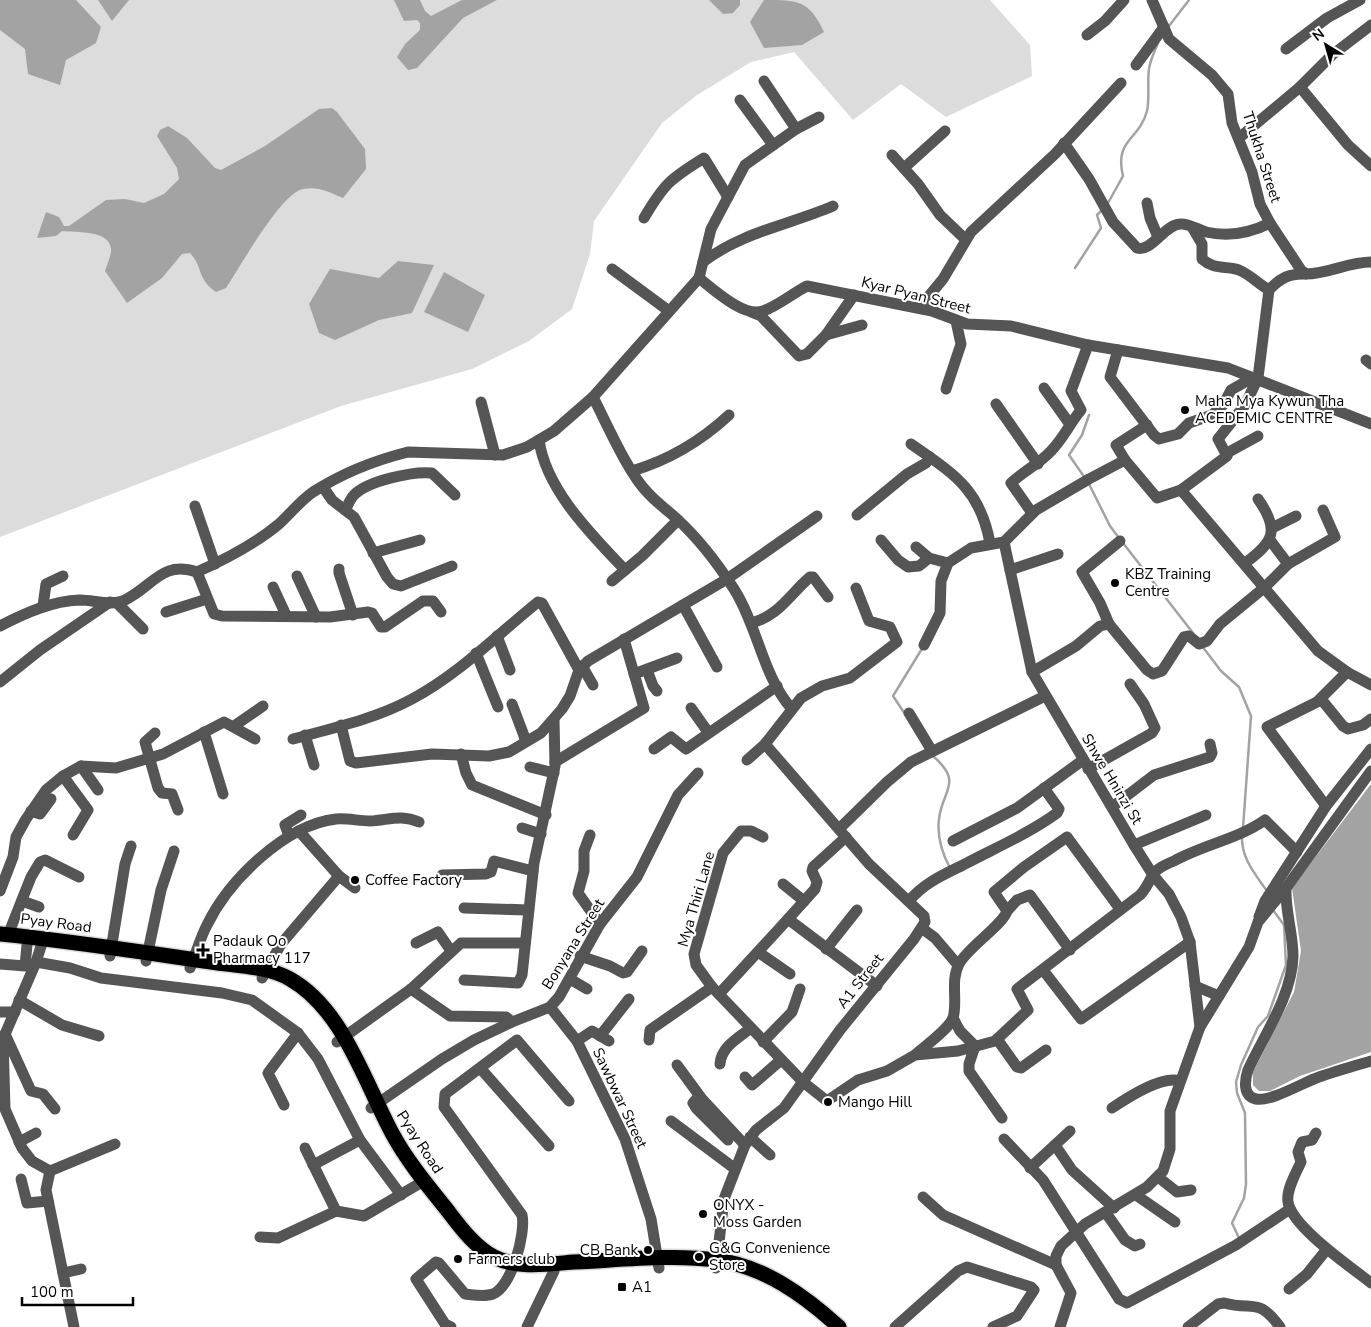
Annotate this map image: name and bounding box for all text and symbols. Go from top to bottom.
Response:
north arrow [1301,20,1351,70]
text: N [1309,24,1328,46]
street label: Thukha Street [1238,109,1286,206]
street label: Kyar Pyan Street [859,272,973,318]
place label: Maha Mya Kywun Tha ACEDEMIC CENTRE [1195,391,1344,428]
marker: Maha Mya Kywun Tha ACEDEMIC CENTRE [1179,404,1191,416]
place label: KBZ Training Centre [1125,564,1211,601]
marker: KBZ Training Centre [1109,577,1121,589]
street label: Shwe Hninzi St [1077,730,1147,829]
street label: Mya Thiri Lane [673,849,719,949]
place label: Coffee Factory [365,870,462,890]
marker: Coffee Factory [349,874,361,886]
street label: Bonyana Street [537,894,609,993]
street label: Pyay Road [19,909,93,937]
place label: Padauk Oo Pharmacy 117 [213,931,311,968]
marker: Padauk Oo Pharmacy 117 [197,944,209,956]
street label: A1 Street [832,949,888,1013]
street label: Sawbwar Street [588,1044,652,1152]
place label: Mango Hill [838,1092,913,1112]
marker: Mango Hill [822,1096,834,1108]
street label: Pyay Road [392,1107,448,1177]
place label: ONYX - Moss Garden [713,1195,802,1232]
marker: ONYX - Moss Garden [697,1208,709,1220]
place label: G&G Convenience Store [709,1238,830,1275]
place label: CB Bank [580,1240,638,1260]
marker: CB Bank [642,1244,654,1256]
place label: Farmers club [468,1249,555,1269]
marker: G&G Convenience Store [693,1251,705,1263]
marker: Farmers club [452,1253,464,1265]
scale bar [22,1274,134,1306]
place label: A1 [632,1277,652,1297]
marker: A1 [616,1281,628,1293]
text: 100 m [30,1282,74,1302]

